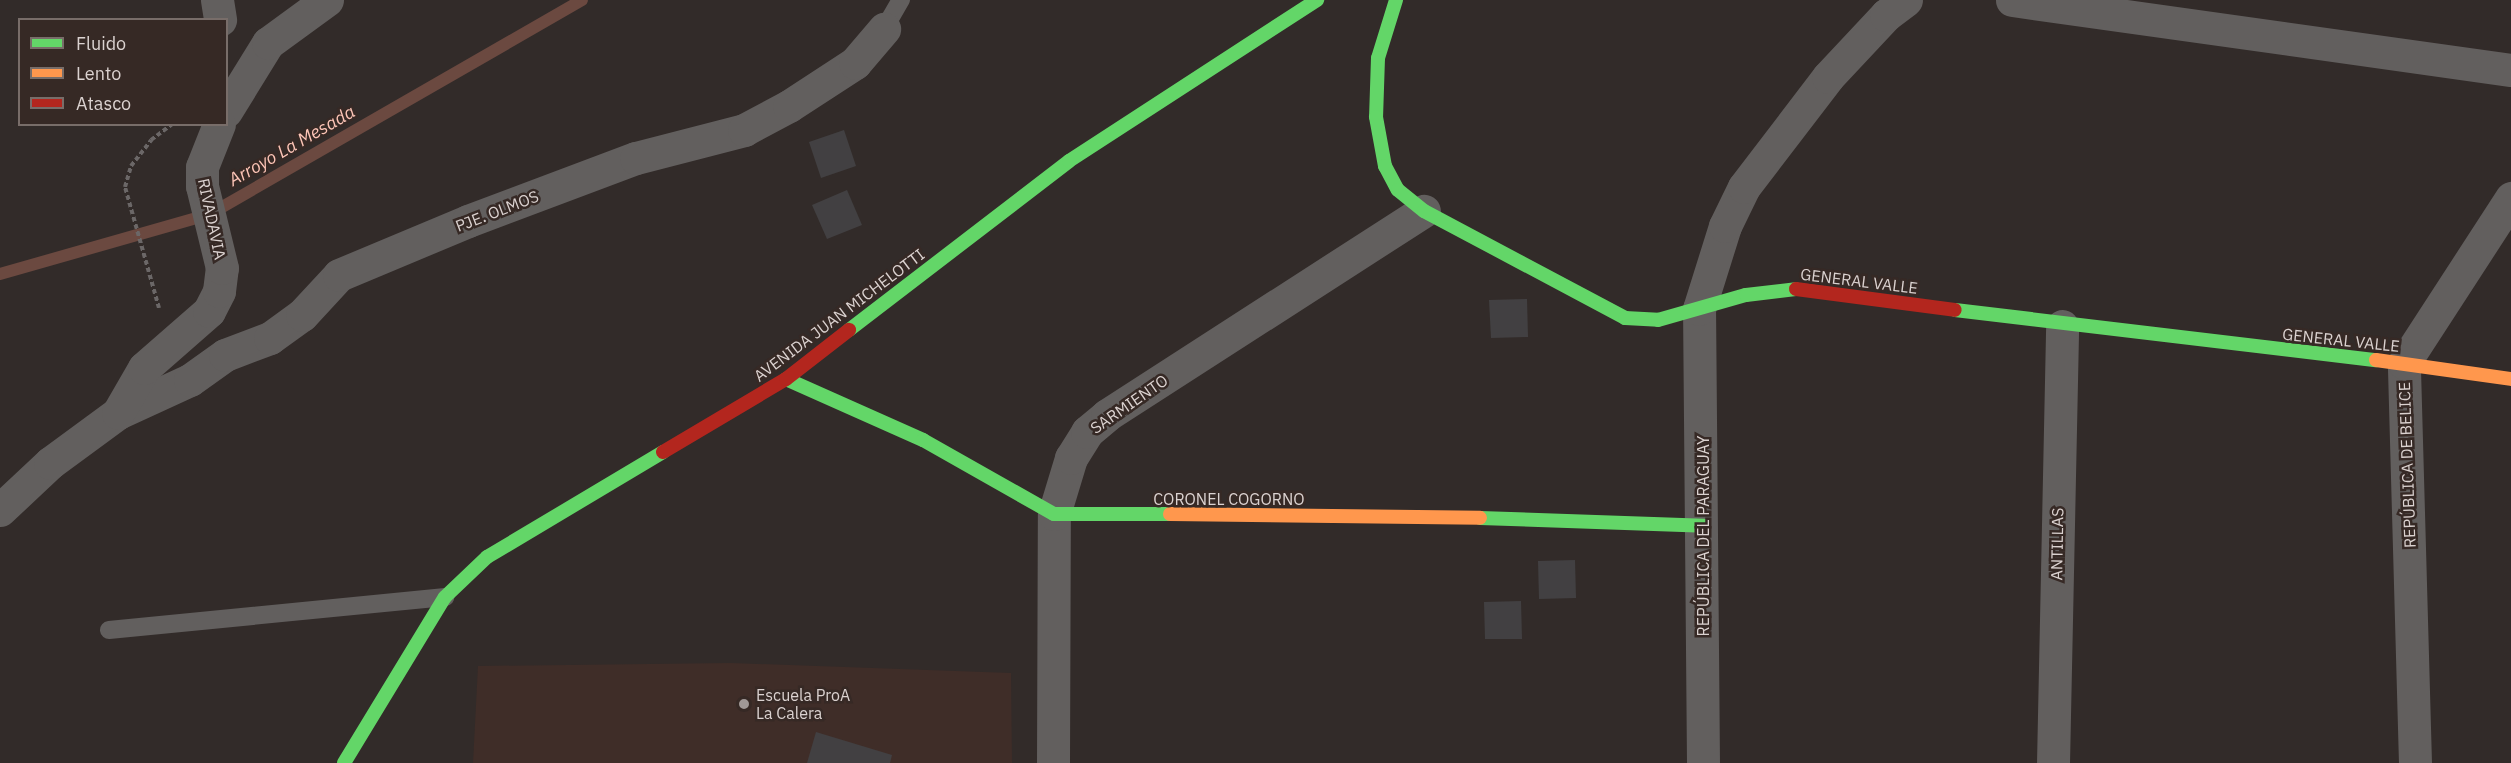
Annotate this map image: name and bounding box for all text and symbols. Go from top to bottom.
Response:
legend [18,18,228,126]
text: Fluido [76,32,126,55]
text: Lento [76,62,121,85]
text: Atasco [76,92,131,115]
water label: Arroyo La Mesada [225,101,359,191]
street label: RIVADAVIA [194,177,230,261]
street label: PJE. OLMOS [453,186,541,236]
street label: AVENIDA JUAN MICHELOTTI [750,245,928,385]
street label: GENERAL VALLE [1799,264,1919,298]
street label: GENERAL VALLE [2281,324,2401,356]
street label: SARMIENTO [1087,370,1171,438]
street label: REPÚBLICA DE BELICE [2395,382,2419,548]
street label: REPÚBLICA DEL PARAGUAY [1693,436,1713,636]
street label: CORONEL COGORNO [1153,489,1305,509]
street label: ANTILLAS [2047,507,2067,581]
place label: Escuela ProA La Calera [756,685,850,723]
marker: Escuela ProA La Calera [737,697,751,711]

